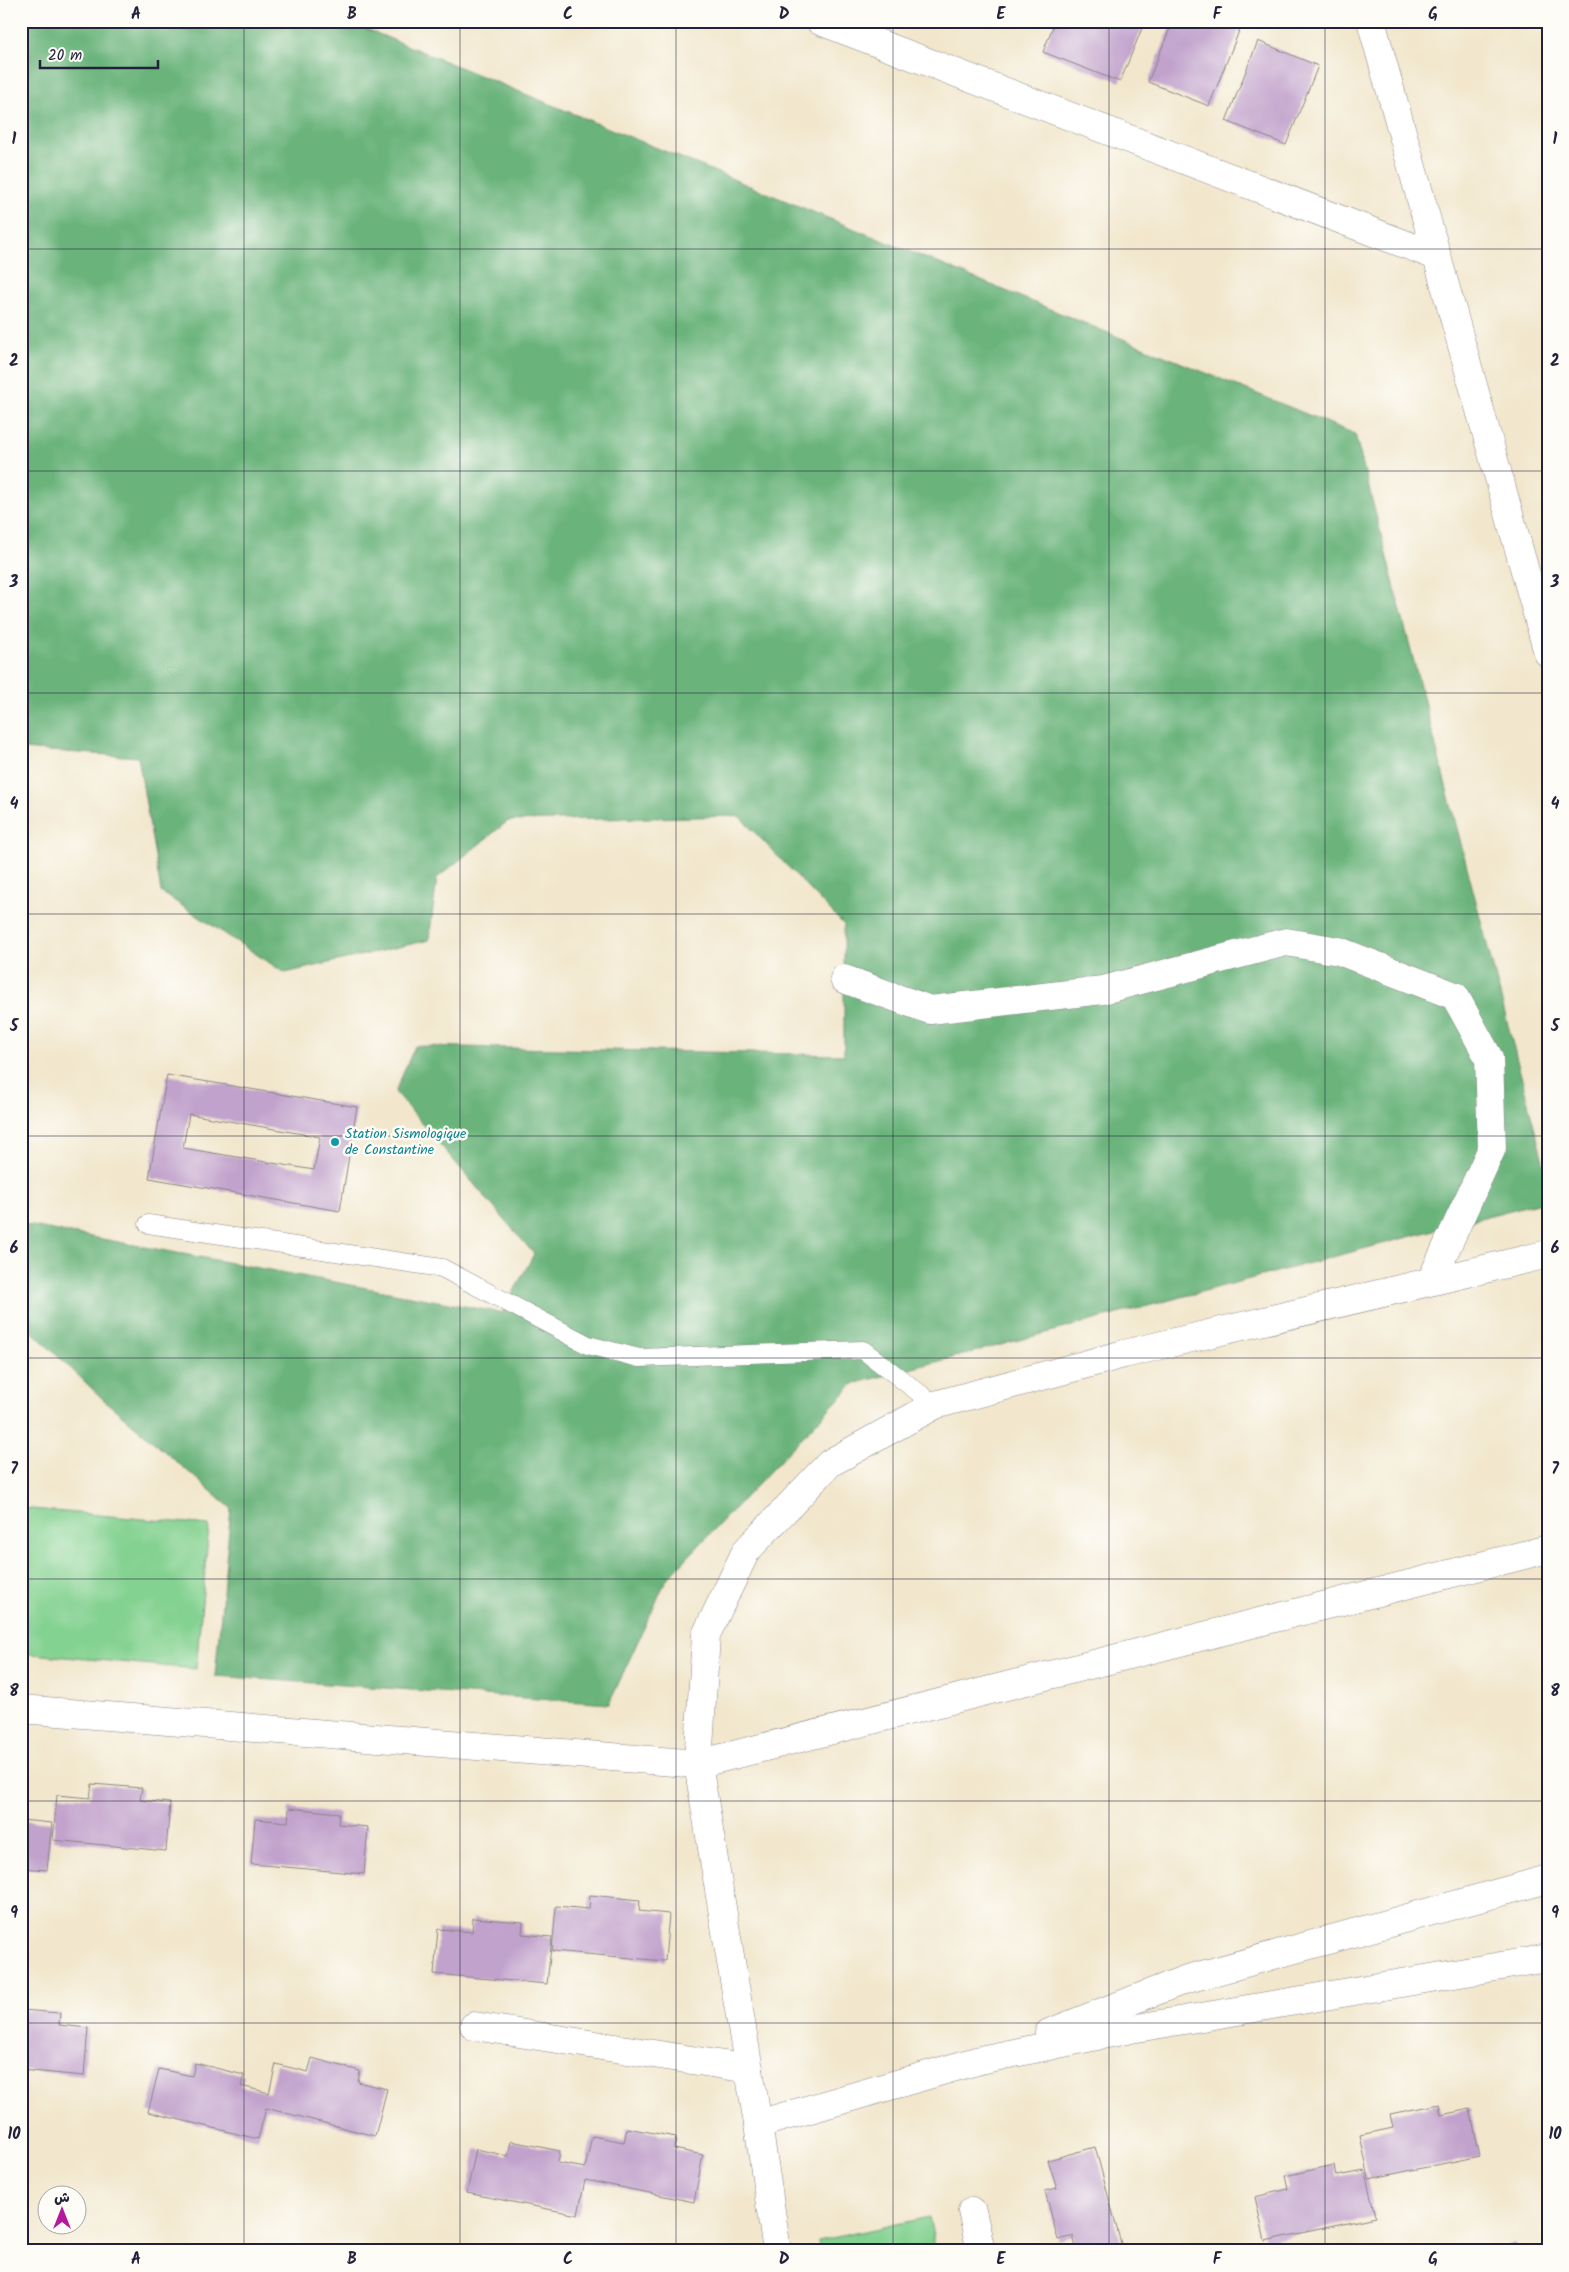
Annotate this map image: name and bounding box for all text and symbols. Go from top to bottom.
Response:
text: A [131,2,141,27]
text: B [347,2,357,27]
text: C [563,2,573,27]
text: D [779,2,790,27]
text: E [997,2,1007,27]
text: F [1213,2,1223,27]
text: G [1428,2,1438,27]
scale bar [40,38,158,70]
text: 20 m [48,44,82,68]
text: 1 [12,127,17,152]
text: 1 [1553,127,1558,152]
text: 2 [9,349,19,374]
text: 2 [1550,349,1560,374]
text: 3 [9,570,19,595]
text: 3 [1550,570,1560,595]
text: 4 [10,792,19,817]
text: 4 [1551,792,1560,817]
text: 5 [9,1014,20,1039]
text: 5 [1550,1014,1561,1039]
place label: Station Sismologique de Constantine [345,1123,467,1161]
marker: Station Sismologique de Constantine [329,1136,341,1148]
text: 6 [10,1236,19,1261]
text: 6 [1551,1236,1560,1261]
text: 7 [10,1457,18,1482]
text: 7 [1551,1457,1559,1482]
text: 8 [9,1679,19,1704]
text: 8 [1550,1679,1560,1704]
text: 9 [10,1901,18,1926]
text: 9 [1551,1901,1559,1926]
text: 10 [7,2122,21,2147]
text: 10 [1548,2122,1562,2147]
north arrow [38,2184,88,2234]
text: ش [54,2187,70,2209]
text: A [131,2247,141,2272]
text: B [347,2247,357,2272]
text: C [563,2247,573,2272]
text: D [779,2247,790,2272]
text: E [997,2247,1007,2272]
text: F [1213,2247,1223,2272]
text: G [1428,2247,1438,2272]

